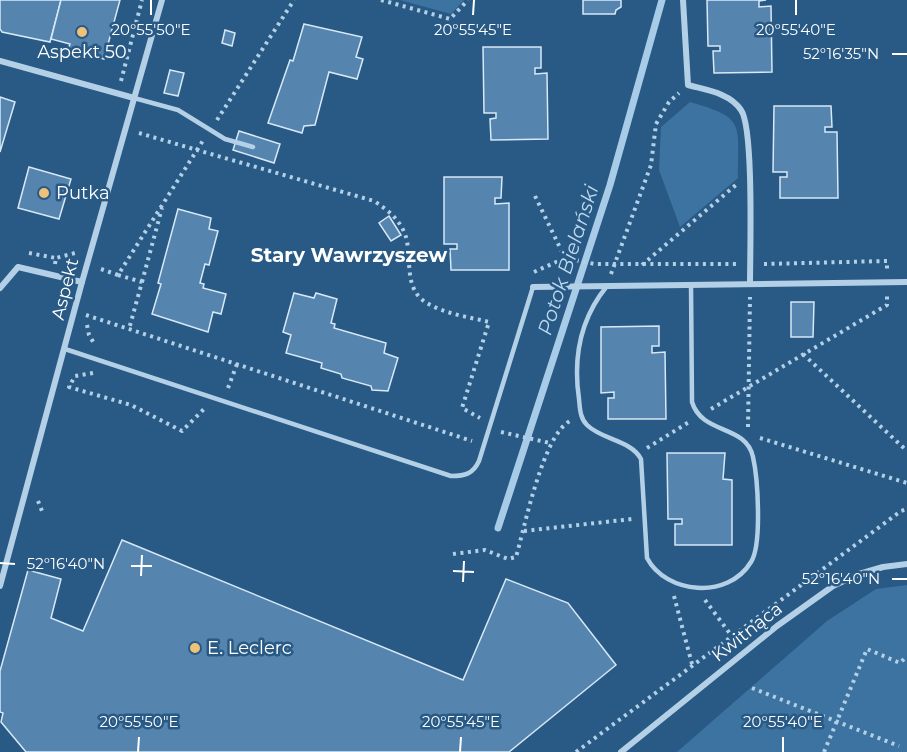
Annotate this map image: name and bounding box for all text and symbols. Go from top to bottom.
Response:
text: 20°55'50"E [111,20,191,39]
text: 20°55'45"E [434,20,512,39]
text: 20°55'40"E [756,20,836,39]
marker: Aspekt 50 [75,25,89,39]
place label: Aspekt 50 [37,41,127,63]
text: 52°16'35"N [803,44,879,63]
water label: Potok Bielański [532,181,604,338]
place label: Putka [56,182,110,204]
marker: Putka [37,186,51,200]
district label: Stary Wawrzyszew [251,243,447,267]
street label: Aspekt [47,256,83,322]
text: 52°16'40"N [27,554,105,573]
text: 52°16'40"N [802,569,880,588]
street label: Kwitnąca [707,598,787,666]
place label: E. Leclerc [207,637,292,659]
marker: E. Leclerc [188,641,202,655]
text: 20°55'50"E [99,712,179,731]
text: 20°55'45"E [422,712,500,731]
text: 20°55'40"E [743,712,823,731]

